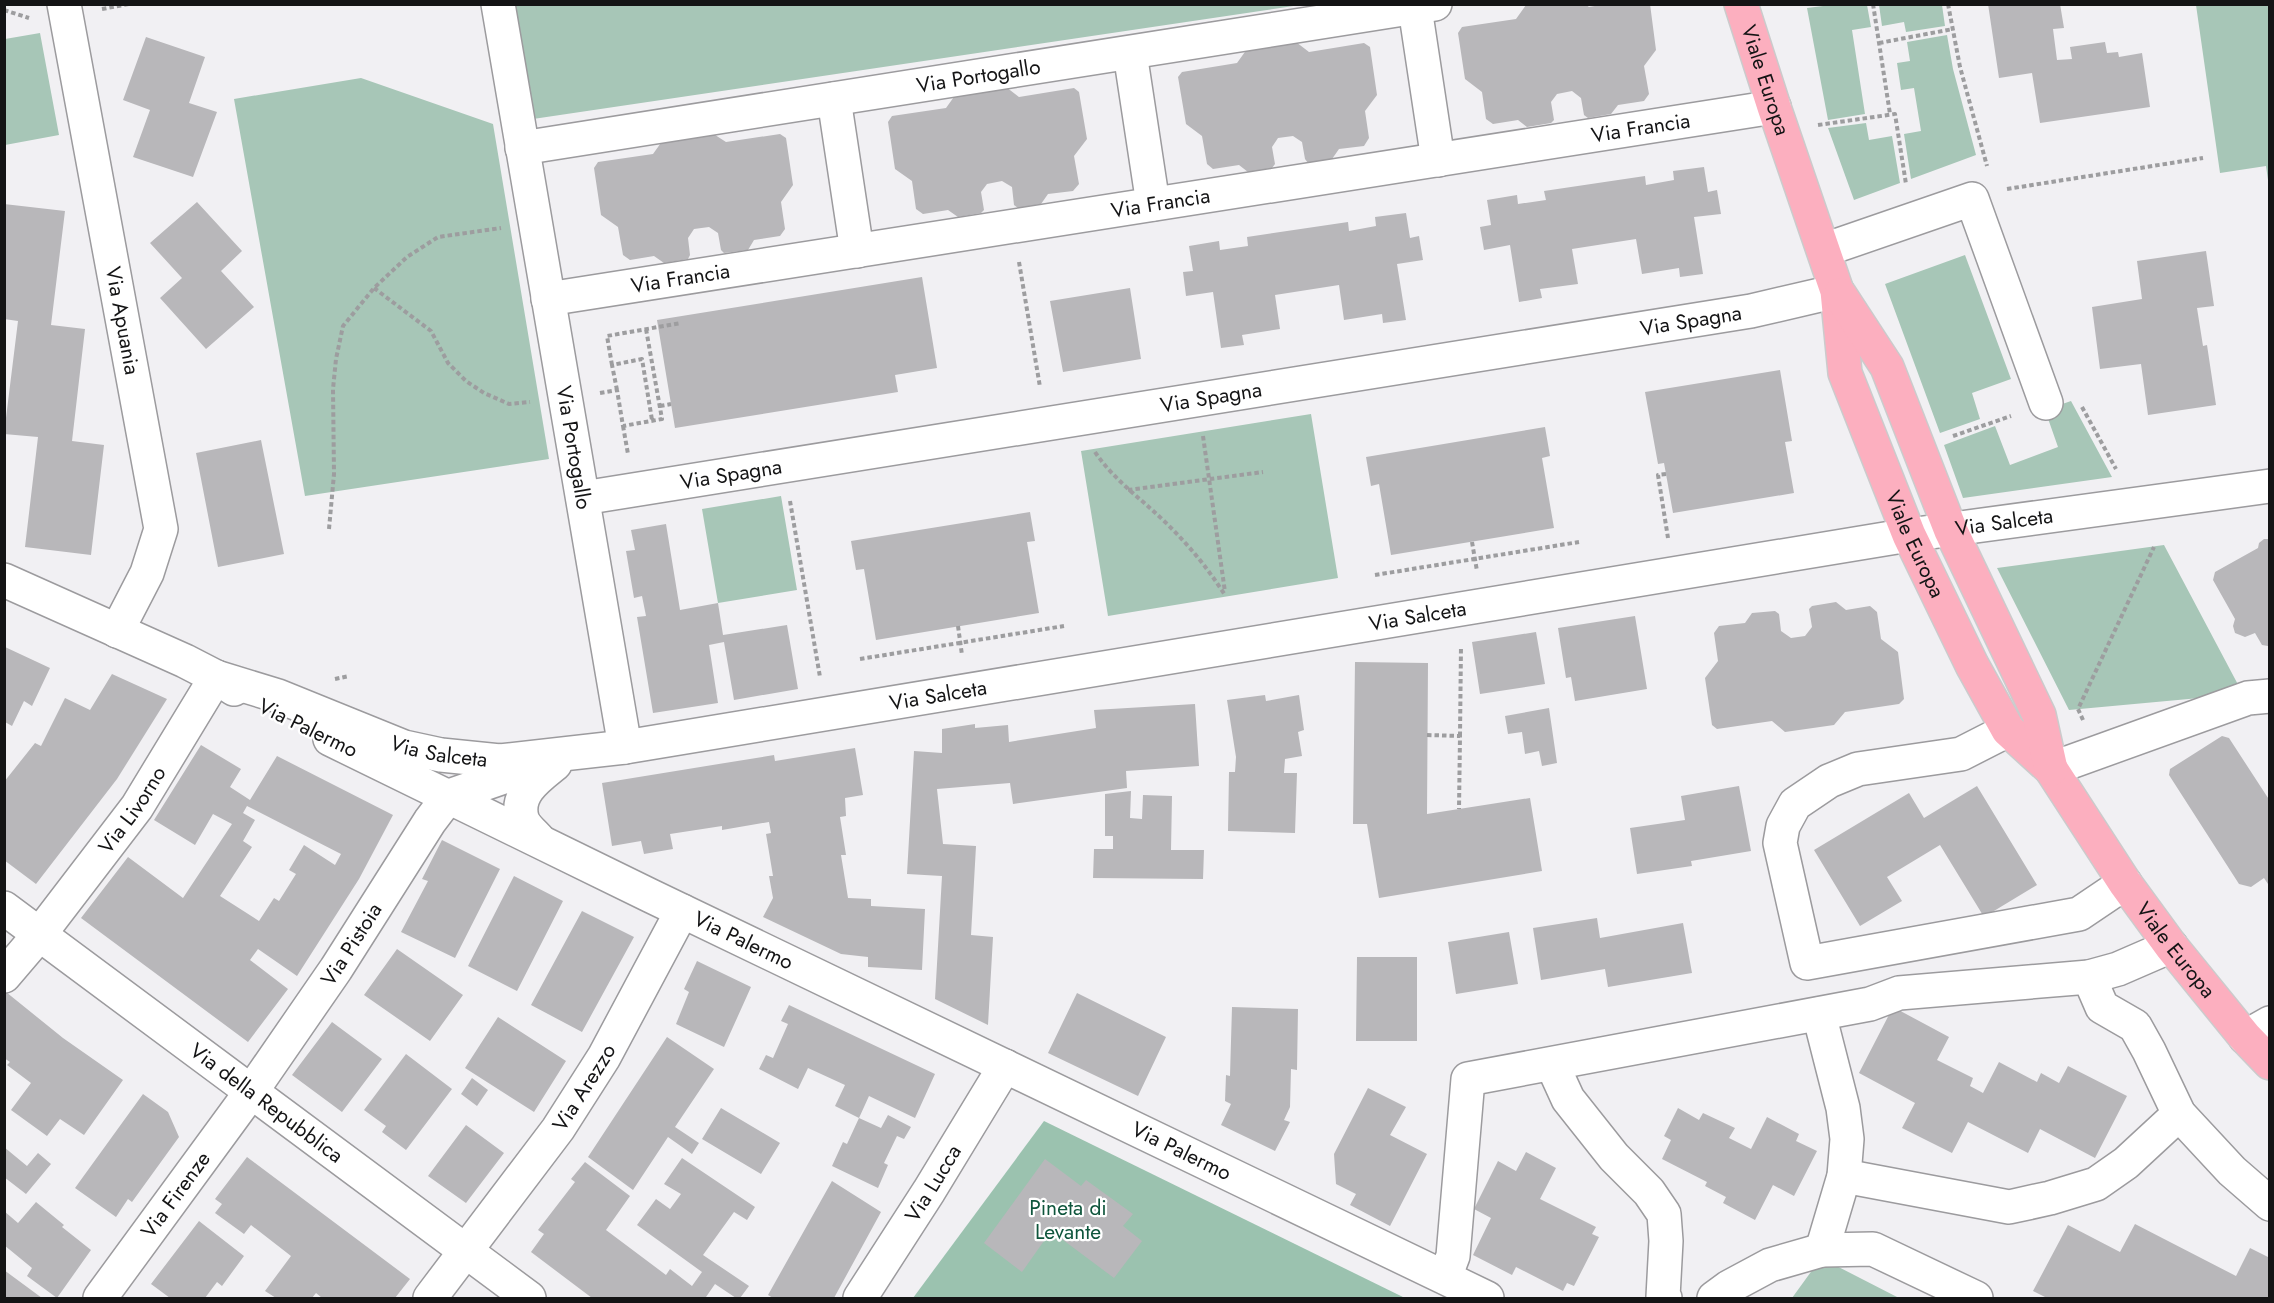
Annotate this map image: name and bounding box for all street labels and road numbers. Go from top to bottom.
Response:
street label: Viale Europa [1734,21,1798,139]
street label: Via Portogallo [914,51,1042,101]
street label: Via Francia [1589,105,1692,150]
street label: Via Francia [1109,181,1212,226]
street label: Via Francia [629,256,732,301]
street label: Via Apuania [98,264,147,377]
street label: Via Spagna [1638,298,1744,344]
street label: Via Spagna [1158,375,1264,420]
street label: Via Portogallo [548,383,599,512]
street label: Via Spagna [678,451,784,497]
street label: Viale Europa [1878,486,1952,603]
street label: Via Salceta [1953,501,2055,544]
street label: Via Salceta [1367,593,1468,639]
street label: Via Salceta [887,673,989,718]
street label: Via Palermo [253,691,363,765]
street label: Via Salceta [385,728,489,775]
street label: Via Livorno [91,761,173,860]
street label: Viale Europa [2129,896,2223,1005]
street label: Via Pistoia [314,897,389,992]
street label: Via Palermo [689,904,798,977]
street label: Via della Repubblica [183,1036,350,1170]
street label: Via Arezzo [545,1039,623,1137]
street label: Via Palermo [1127,1114,1236,1188]
street label: Via Lucca [898,1139,969,1228]
street label: Via Firenze [134,1145,218,1244]

